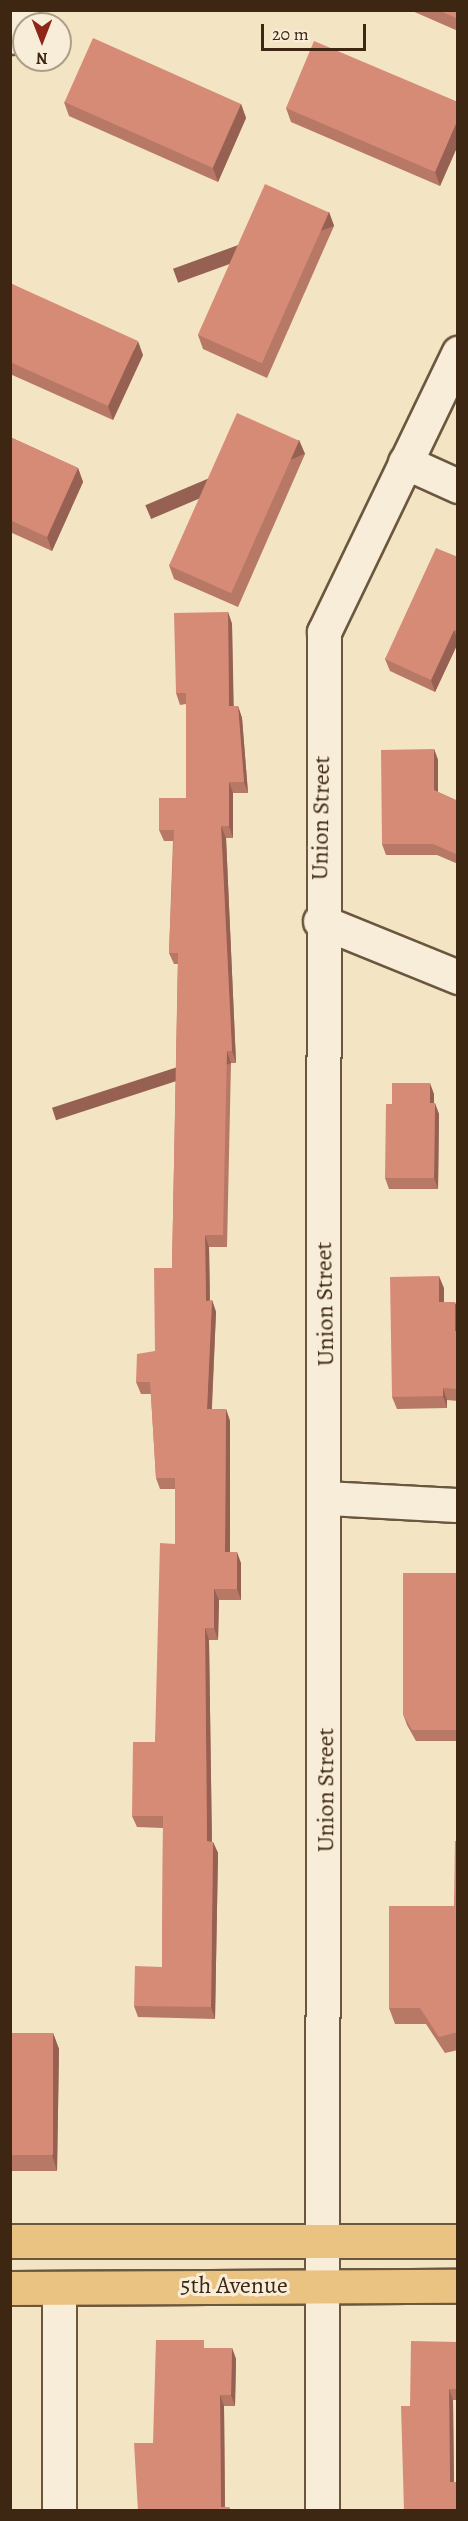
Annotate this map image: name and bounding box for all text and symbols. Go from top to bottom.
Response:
north arrow [12,12,72,72]
scale bar [264,12,369,50]
text: 20 m [272,22,309,46]
text: N [36,47,48,69]
street label: Union Street [306,755,336,881]
street label: Union Street [310,1241,340,1367]
street label: Union Street [312,1728,340,1852]
street label: 5th Avenue [180,2272,288,2300]

